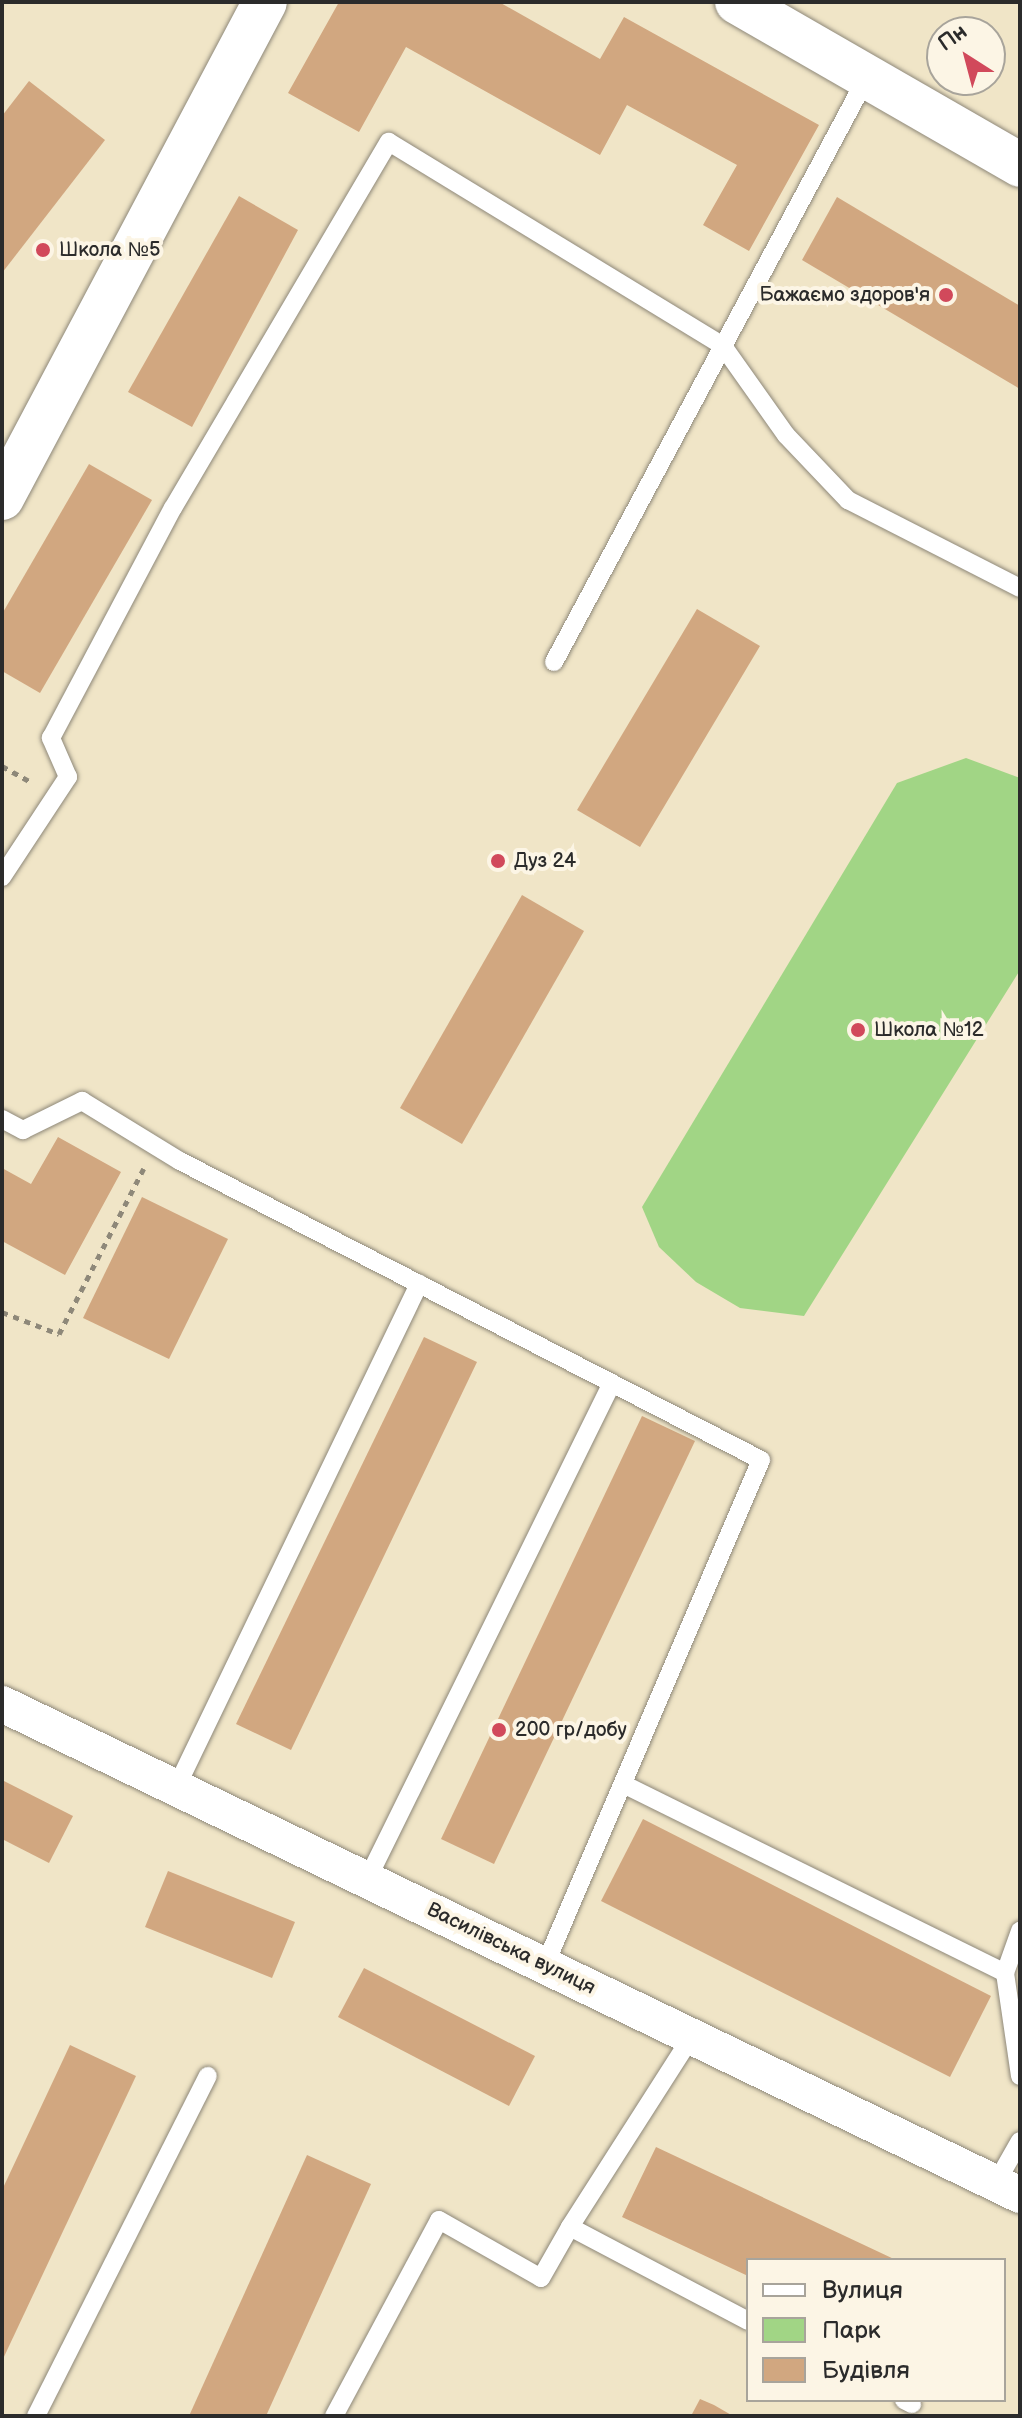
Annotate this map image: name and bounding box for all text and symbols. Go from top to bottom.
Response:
north arrow [926,16,1006,96]
text: Пн [933,18,973,57]
place label: Школа №5 [59,238,160,262]
marker: Школа №5 [34,241,52,259]
place label: Бажаємо здоров'я [760,283,930,307]
marker: Бажаємо здоров'я [937,286,955,304]
place label: Дуз 24 [514,849,576,873]
marker: Дуз 24 [489,852,507,870]
place label: Школа №12 [874,1018,983,1042]
marker: Школа №12 [849,1021,867,1039]
place label: 200 гр/добу [515,1718,627,1742]
marker: 200 гр/добу [490,1721,508,1739]
street label: Василівська вулиця [423,1898,599,2000]
legend [746,2258,1006,2402]
text: Вулиця [822,2276,903,2305]
text: Парк [822,2316,880,2345]
text: Будівля [822,2356,910,2385]

